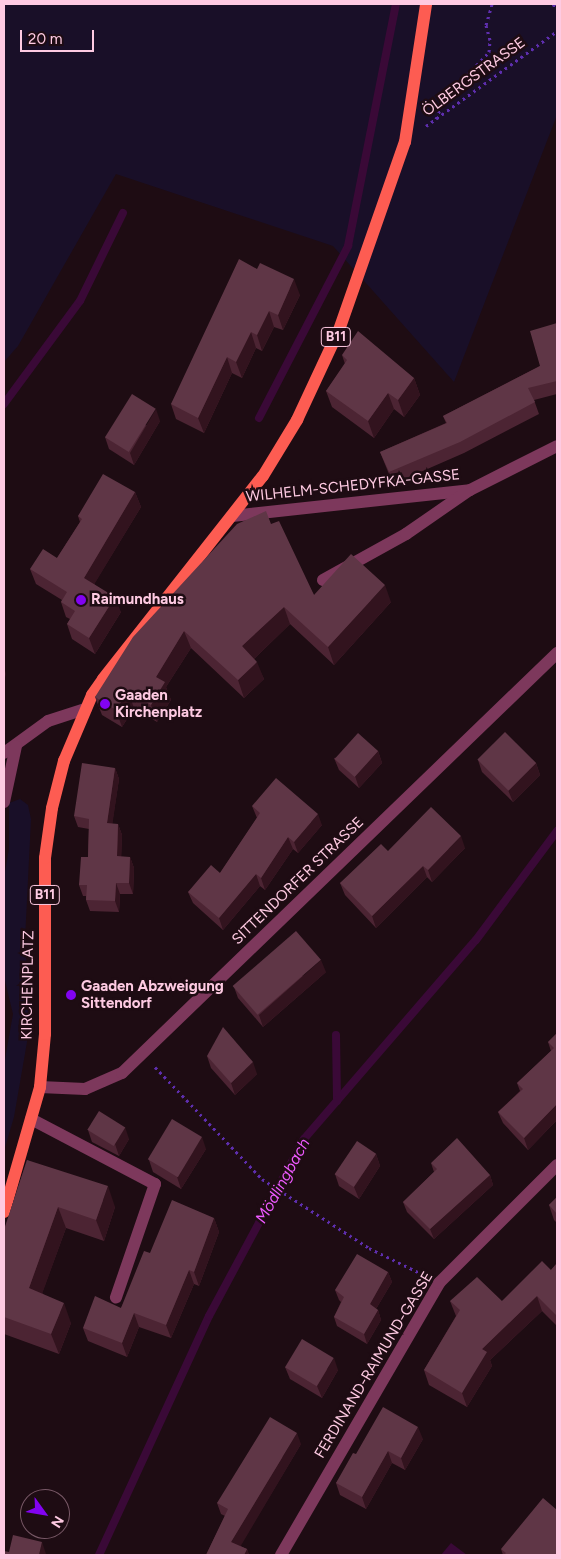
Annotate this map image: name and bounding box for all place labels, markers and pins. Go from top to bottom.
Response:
place label: Raimundhaus [91,591,184,609]
marker: Raimundhaus [75,594,87,606]
place label: Gaaden Kirchenplatz [115,686,202,721]
marker: Gaaden Kirchenplatz [99,698,111,710]
place label: Gaaden Abzweigung Sittendorf [81,977,224,1012]
marker: Gaaden Abzweigung Sittendorf [65,989,77,1001]

